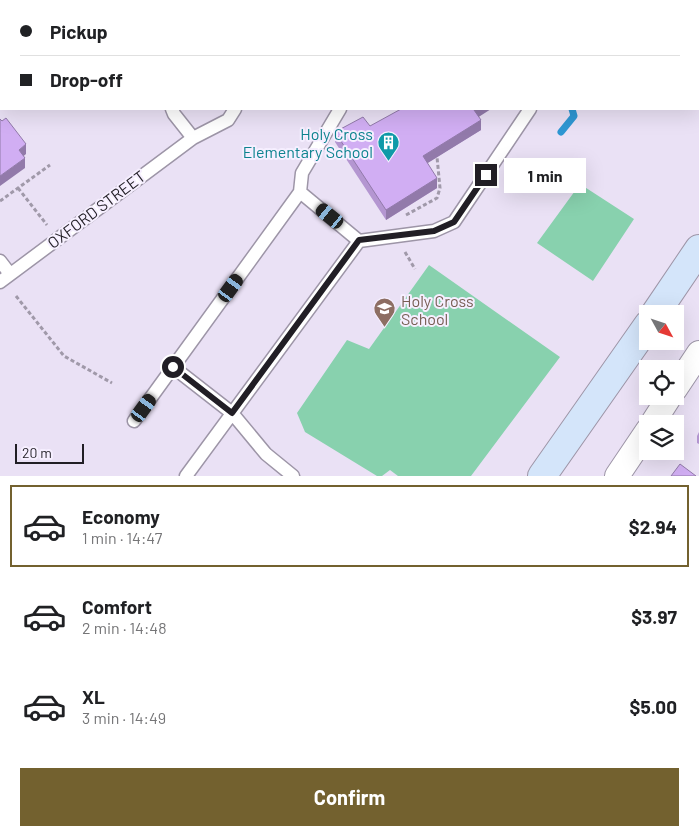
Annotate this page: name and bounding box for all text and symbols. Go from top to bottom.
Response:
text: Pickup [50,20,108,43]
text: Drop-off [50,68,123,91]
place label: Holy Cross Elementary School [243,124,373,161]
building icon: Holy Cross Elementary School [377,130,401,161]
callout: 1 min [504,158,586,192]
route end [475,164,497,186]
street label: OXFORD STREET [43,166,149,252]
text: 1 min [527,166,563,185]
car [313,201,346,231]
car [216,271,245,305]
place label: Holy Cross School [401,291,474,328]
school or university icon: Holy Cross School [373,297,397,328]
north arrow [639,305,684,350]
map controls [639,305,684,460]
route start [162,356,184,378]
button: locate [639,360,684,405]
car [129,391,158,425]
button: layers [639,415,684,460]
scale bar [15,441,84,464]
text: 20 m [22,444,52,461]
icon: car [22,504,67,549]
text: Economy [82,505,160,528]
text: $2.94 [629,515,677,538]
text: 1 min · 14:47 [82,528,162,547]
icon: car [22,594,67,639]
text: Comfort [82,595,152,618]
text: $3.97 [631,605,677,628]
text: 2 min · 14:48 [82,618,166,637]
icon: car [22,684,67,729]
text: XL [82,685,105,708]
text: $5.00 [630,695,677,718]
text: 3 min · 14:49 [82,708,166,727]
button: Confirm [20,768,679,826]

